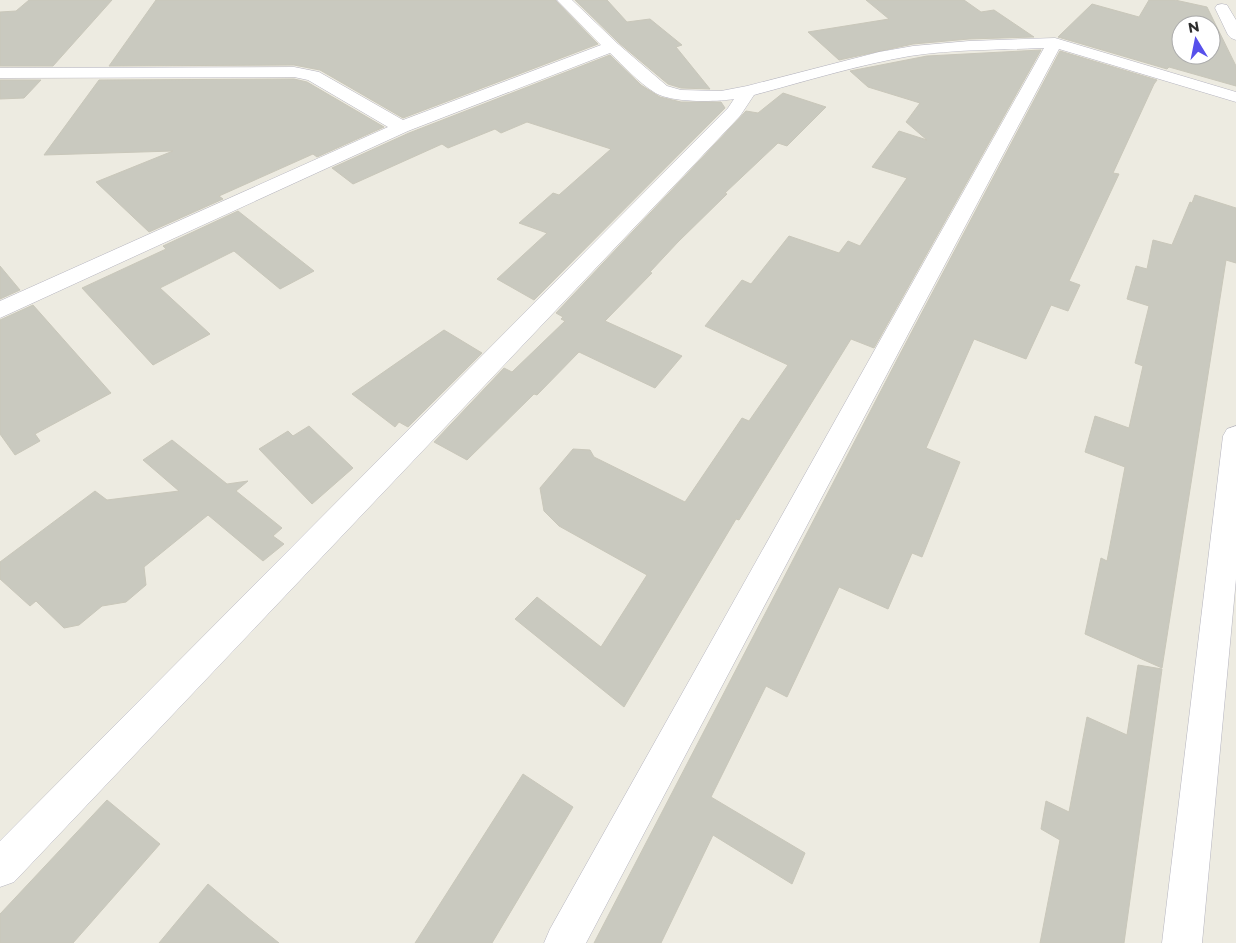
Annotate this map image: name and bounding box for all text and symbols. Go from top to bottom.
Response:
north arrow [1171,15,1221,65]
text: N [1187,17,1201,37]

